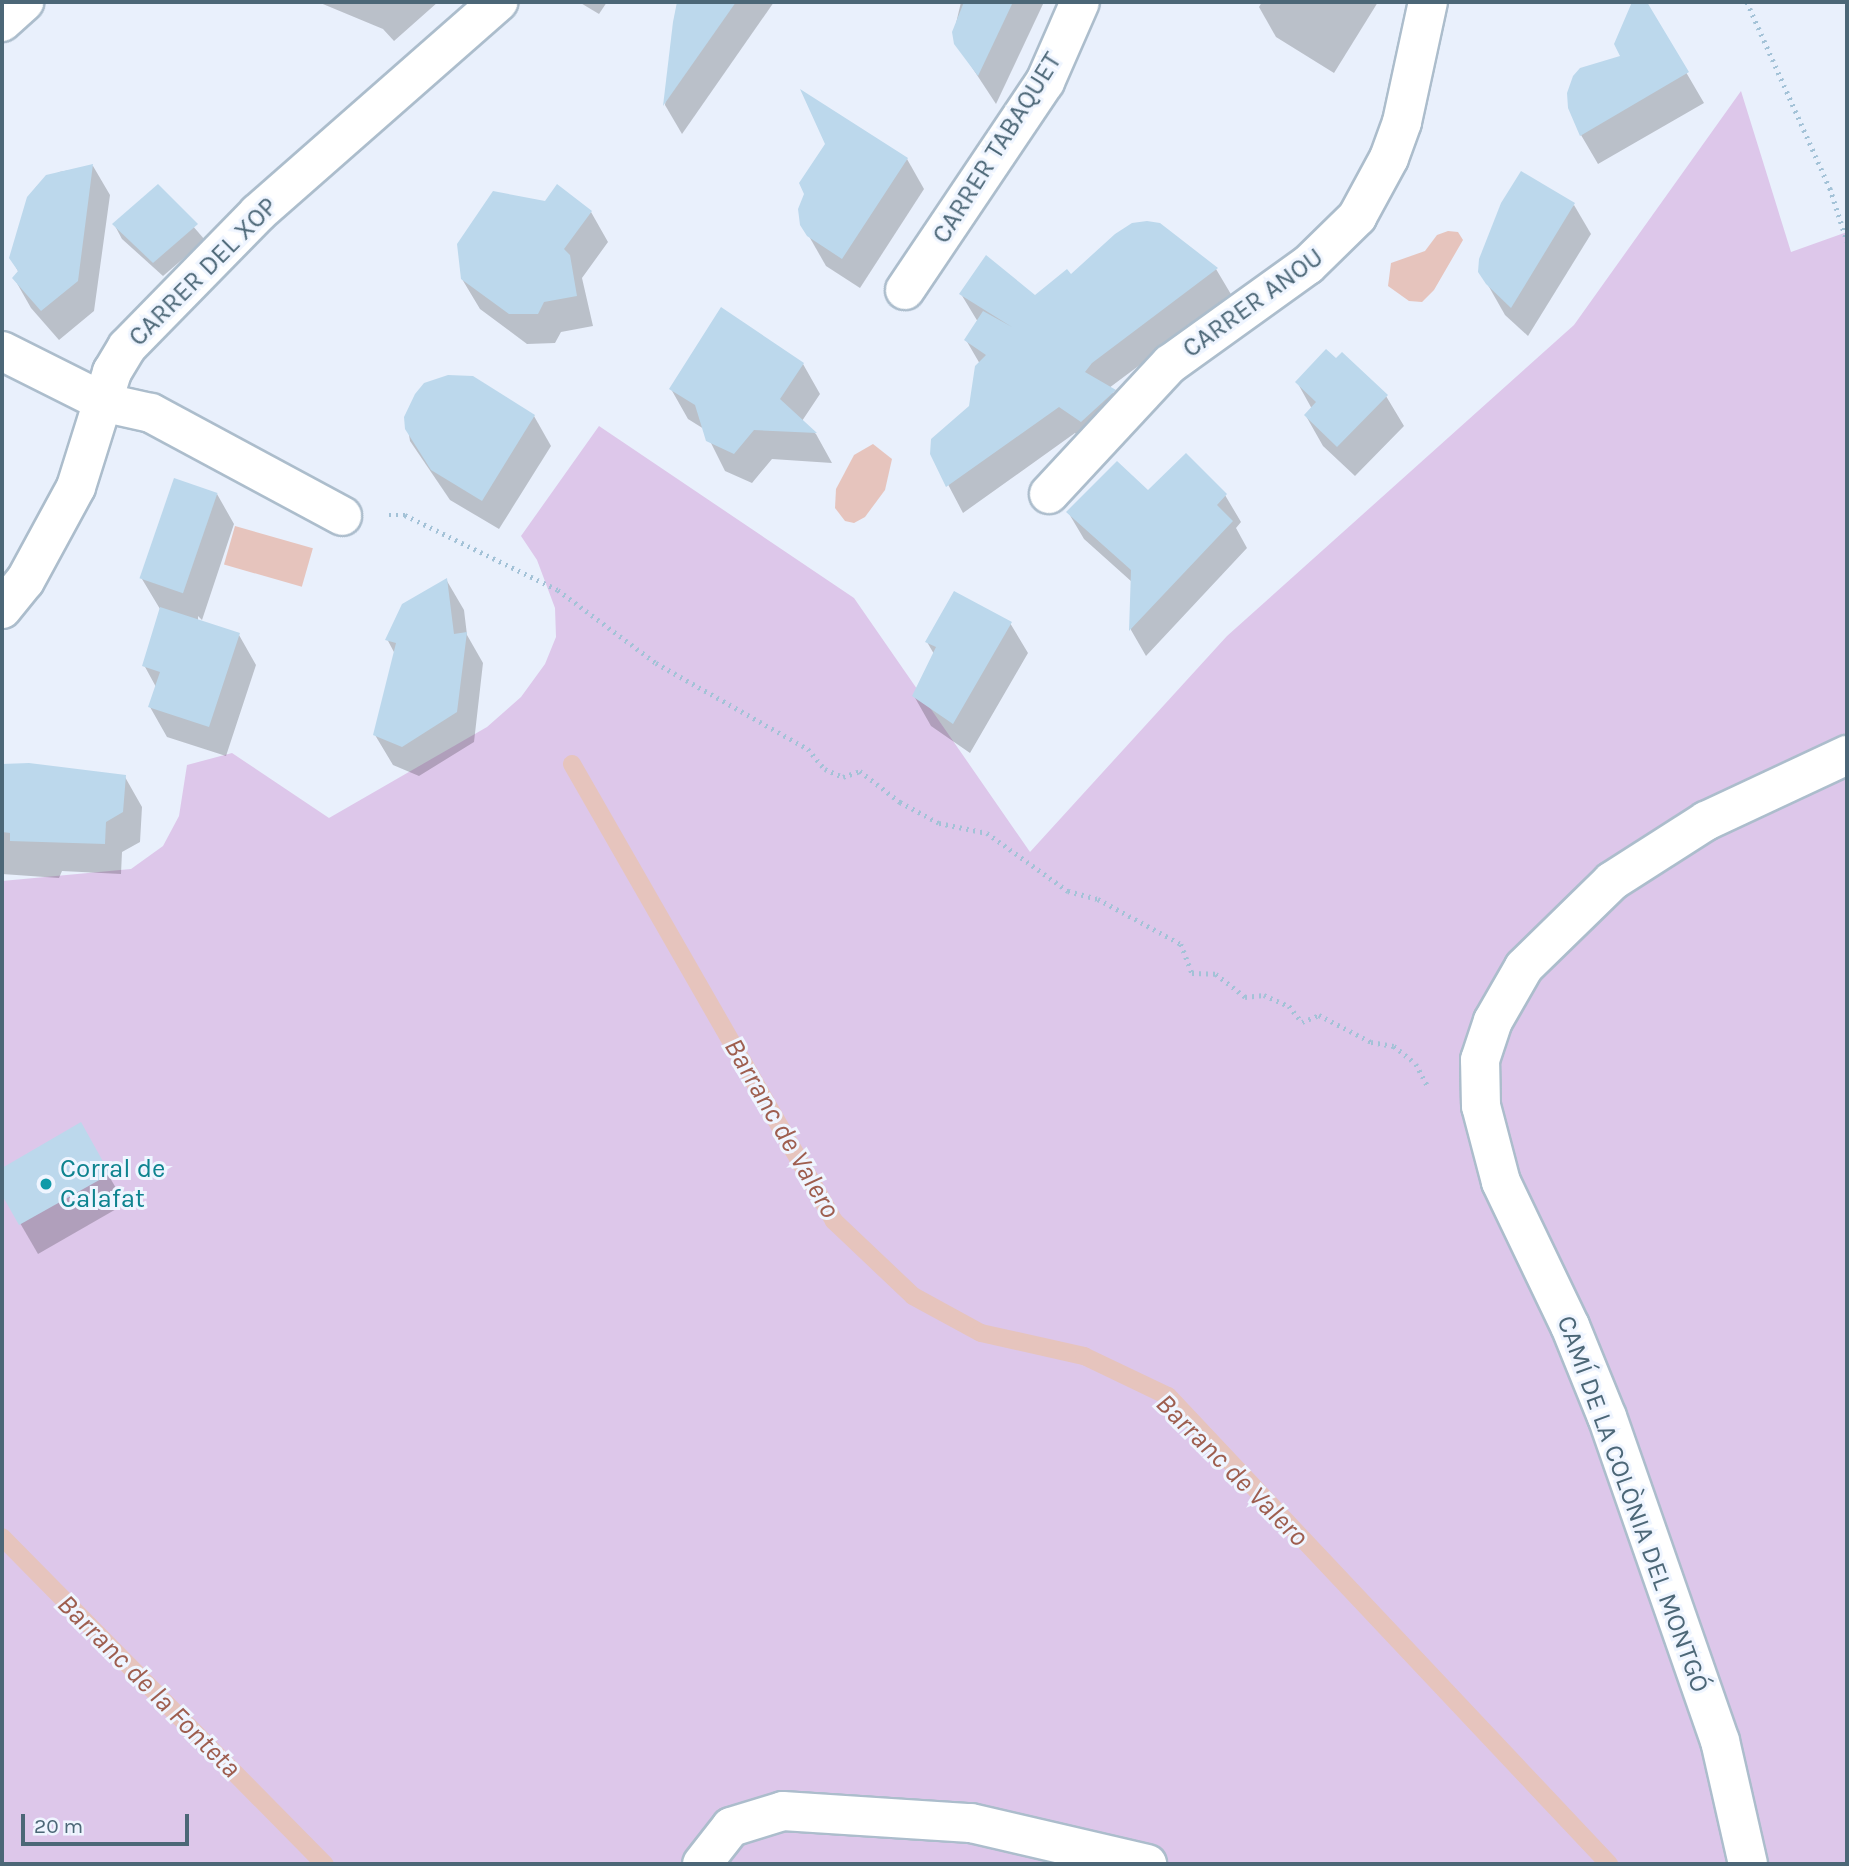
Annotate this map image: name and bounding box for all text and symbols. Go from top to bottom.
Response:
street label: CARRER TABAQUET [926,47,1068,249]
street label: CARRER DEL XOP [122,191,284,353]
street label: CARRER ANOU [1177,242,1329,364]
water label: Barranc de Valero [717,1032,847,1224]
place label: Corral de Calafat [60,1153,165,1214]
marker: Corral de Calafat [38,1176,54,1192]
street label: CAMÍ DE LA COLÒNIA DEL MONTGÓ [1550,1311,1716,1697]
water label: Barranc de Valero [1149,1387,1315,1553]
water label: Barranc de la Fonteta [50,1587,248,1785]
scale bar [24,1800,192,1844]
text: 20 m [34,1814,83,1838]

